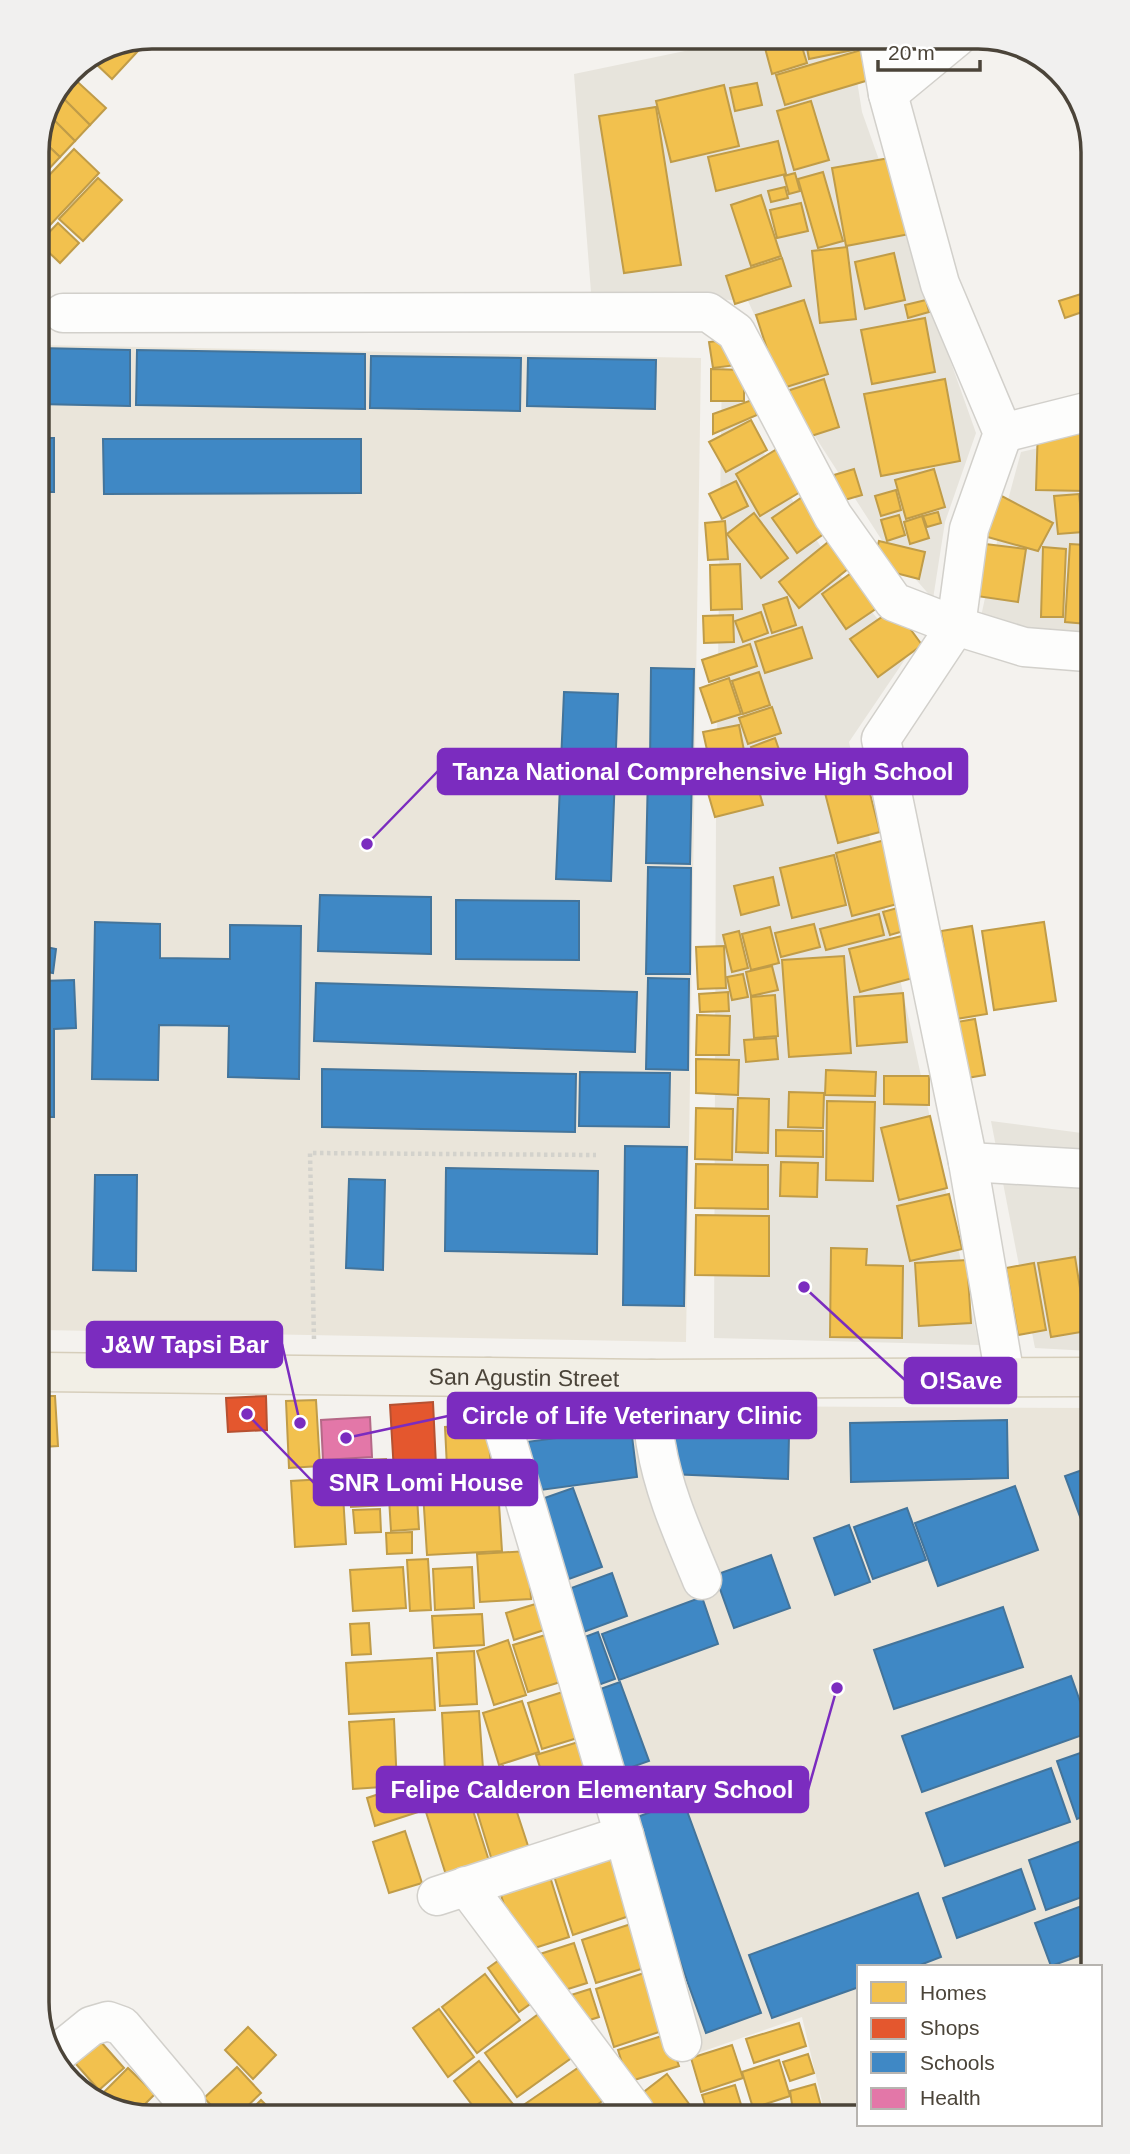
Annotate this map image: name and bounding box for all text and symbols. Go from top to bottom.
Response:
scale bar [878,28,979,72]
text: 20 m [888,41,935,64]
callout: Tanza National Comprehensive High School [438,749,967,794]
text: Tanza National Comprehensive High School [453,758,953,785]
callout: J&W Tapsi Bar [87,1322,282,1367]
text: J&W Tapsi Bar [101,1331,269,1358]
callout: O!Save [905,1358,1016,1403]
street label: San Agustin Street [429,1363,620,1392]
text: O!Save [920,1367,1002,1394]
callout: Circle of Life Veterinary Clinic [448,1393,816,1438]
text: Circle of Life Veterinary Clinic [462,1402,802,1429]
callout: SNR Lomi House [314,1460,537,1505]
text: SNR Lomi House [329,1469,523,1496]
callout: Felipe Calderon Elementary School [377,1767,808,1812]
text: Felipe Calderon Elementary School [391,1776,793,1803]
legend [857,1965,1102,2126]
text: Homes [920,1981,987,2004]
text: Shops [920,2016,980,2039]
text: Schools [920,2051,995,2074]
text: Health [920,2086,981,2109]

